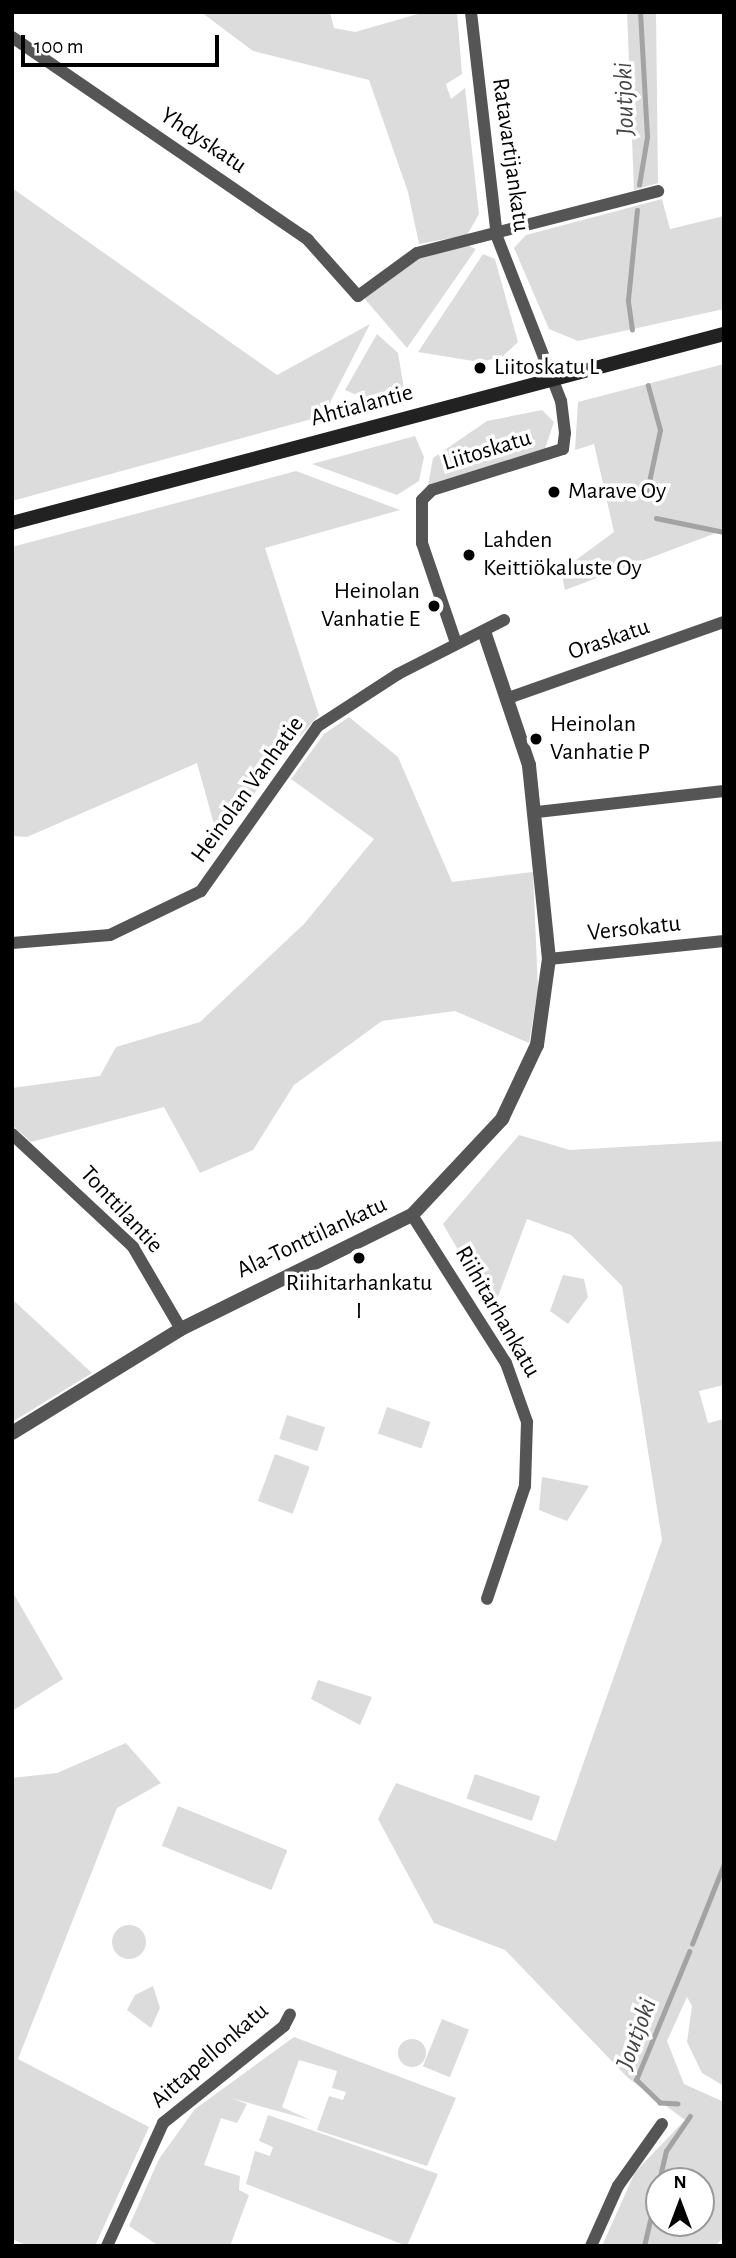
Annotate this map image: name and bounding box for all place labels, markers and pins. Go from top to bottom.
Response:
place label: Liitoskatu L [494,354,599,382]
marker: Liitoskatu L [472,360,488,376]
place label: Marave Oy [568,478,666,506]
marker: Marave Oy [546,484,562,500]
place label: Lahden Keittiökaluste Oy [483,527,642,583]
marker: Lahden Keittiökaluste Oy [461,547,477,563]
place label: Heinolan Vanhatie E [321,578,420,634]
marker: Heinolan Vanhatie E [426,598,442,614]
place label: Heinolan Vanhatie P [550,711,650,767]
marker: Heinolan Vanhatie P [528,731,544,747]
marker: Riihitarhankatu I [351,1250,367,1266]
place label: Riihitarhankatu I [286,1270,432,1326]

